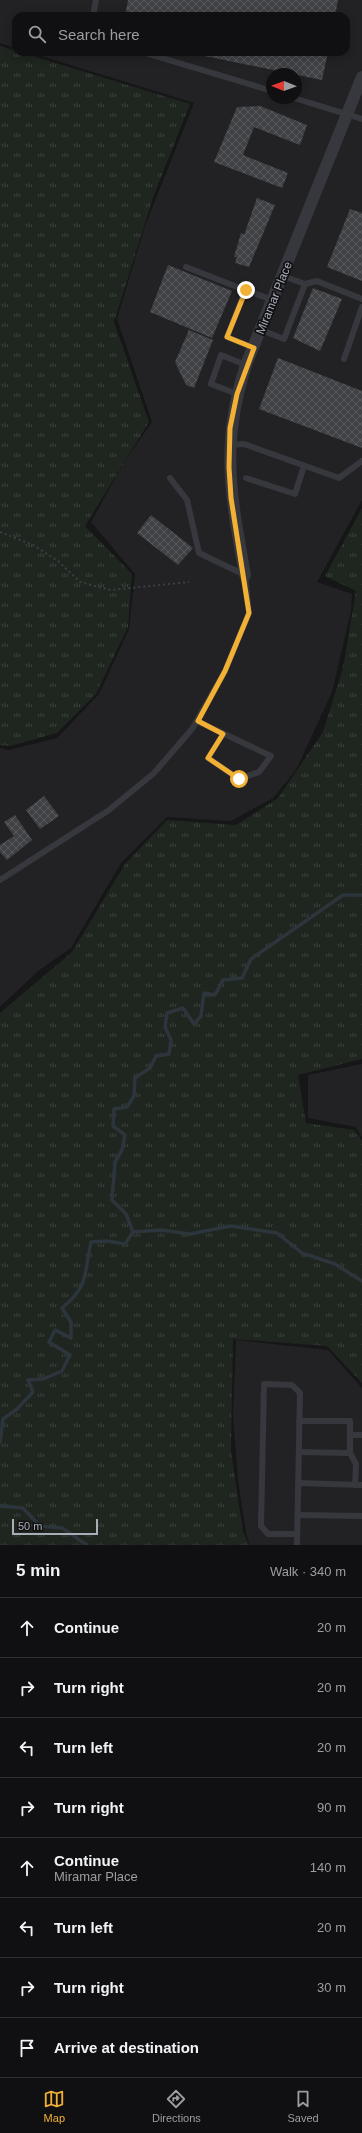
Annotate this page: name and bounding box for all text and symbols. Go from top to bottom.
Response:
search box [12,12,350,56]
icon: search [26,23,48,45]
text: Search here [58,26,140,43]
north arrow [266,68,302,104]
street label: Miramar Place [253,259,295,336]
route end [237,281,255,299]
route start [230,770,248,788]
scale bar [12,1517,98,1536]
text: 50 m [18,1520,42,1532]
text: 5 min [16,1561,60,1580]
text: Walk · 340 m [270,1564,346,1579]
icon: ahead [16,1617,38,1639]
text: Continue [54,1619,119,1636]
text: 20 m [317,1620,346,1635]
icon: right [16,1677,38,1699]
text: Turn right [54,1679,124,1696]
text: 20 m [317,1680,346,1695]
icon: left [16,1737,38,1759]
text: Turn left [54,1739,113,1756]
text: 20 m [317,1740,346,1755]
icon: right [16,1797,38,1819]
text: Turn right [54,1799,124,1816]
text: 90 m [317,1800,346,1815]
text: Continue [54,1852,119,1869]
icon: ahead [16,1857,38,1879]
text: 140 m [310,1860,346,1875]
text: Miramar Place [54,1869,138,1884]
icon: left [16,1917,38,1939]
text: Turn left [54,1919,113,1936]
text: 20 m [317,1920,346,1935]
icon: right [16,1977,38,1999]
text: Turn right [54,1979,124,1996]
text: 30 m [317,1980,346,1995]
icon: arrive [16,2037,38,2059]
text: Arrive at destination [54,2039,199,2056]
tab: Map [43,2088,65,2124]
tab: Directions [152,2088,201,2124]
tab: Saved [287,2088,319,2124]

